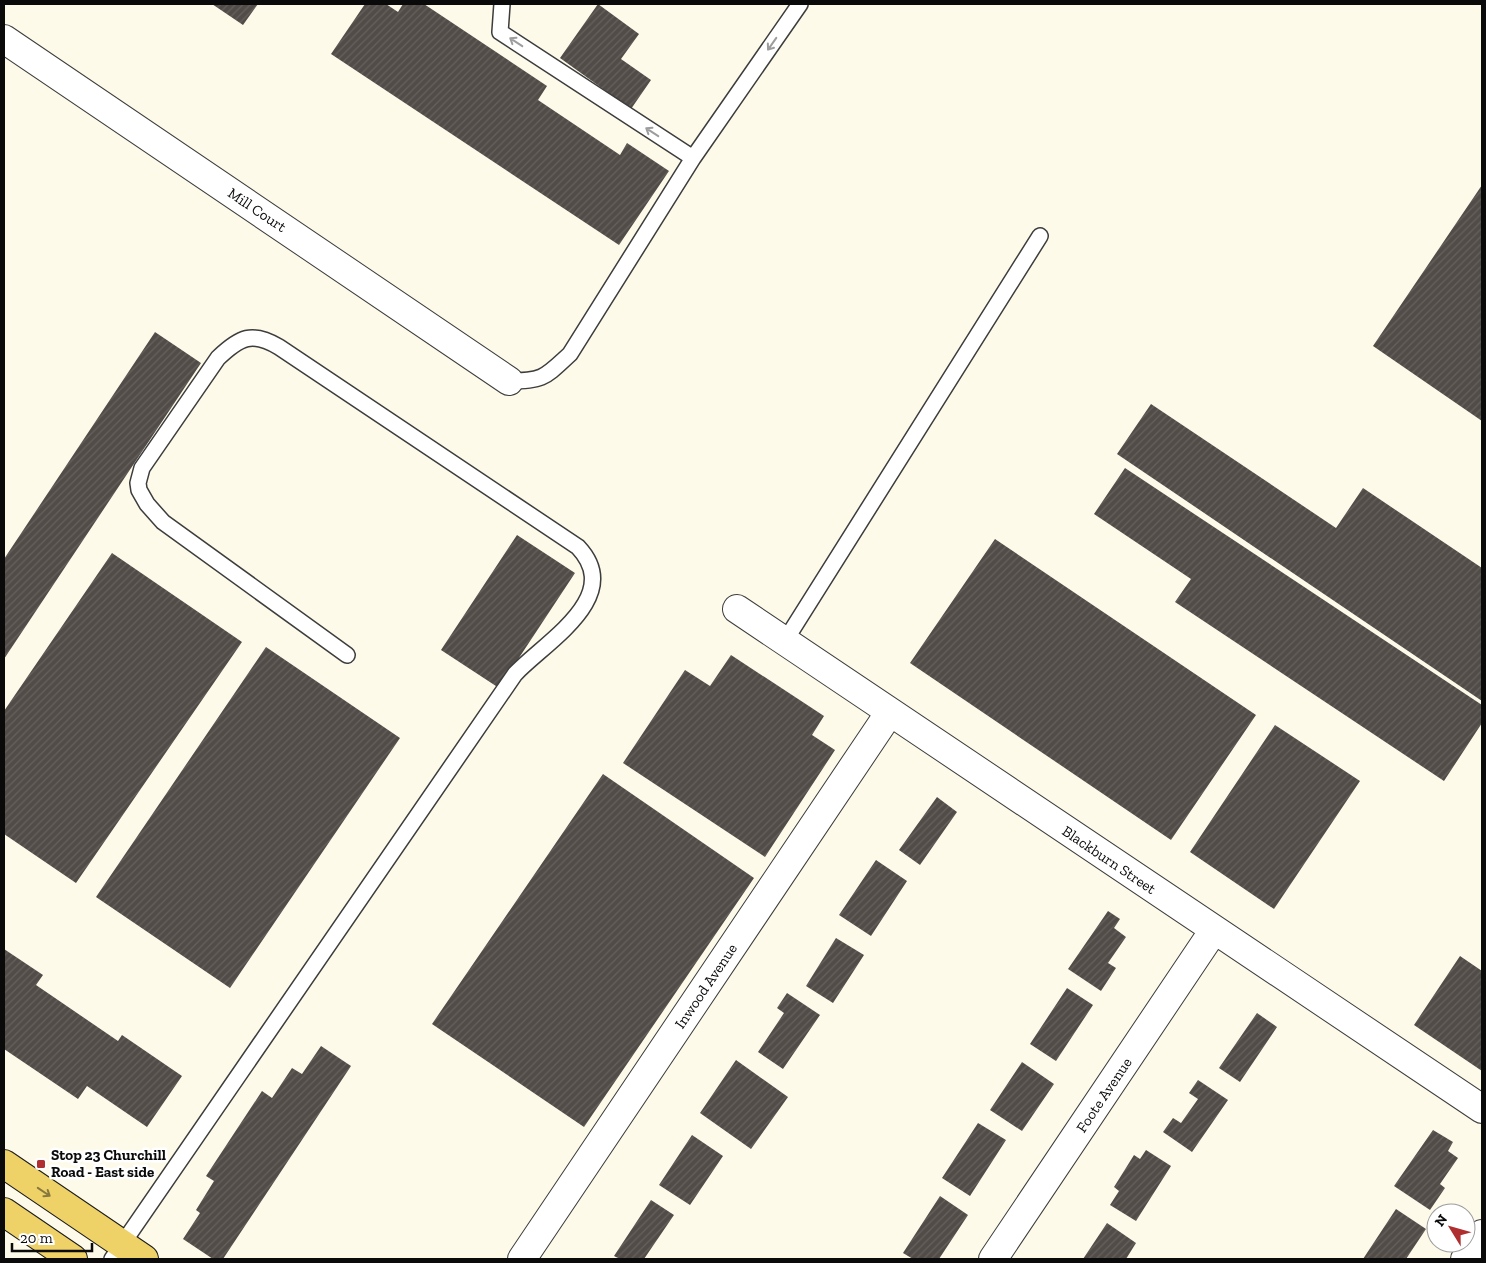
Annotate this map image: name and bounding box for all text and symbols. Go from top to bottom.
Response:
one-way arrow [509,37,523,48]
one-way arrow [767,37,777,51]
one-way arrow [645,126,659,137]
street label: Mill Court [224,184,290,236]
street label: Blackburn Street [1059,822,1160,898]
street label: Inwood Avenue [671,940,741,1032]
street label: Foote Avenue [1072,1054,1136,1136]
place label: Stop 23 Churchill Road - East side [51,1146,166,1181]
marker: Stop 23 Churchill Road - East side [35,1158,47,1170]
one-way arrow [37,1187,51,1197]
north arrow [1426,1203,1476,1253]
text: N [1431,1211,1451,1230]
scale bar [12,1220,92,1252]
text: 20 m [20,1229,53,1247]

